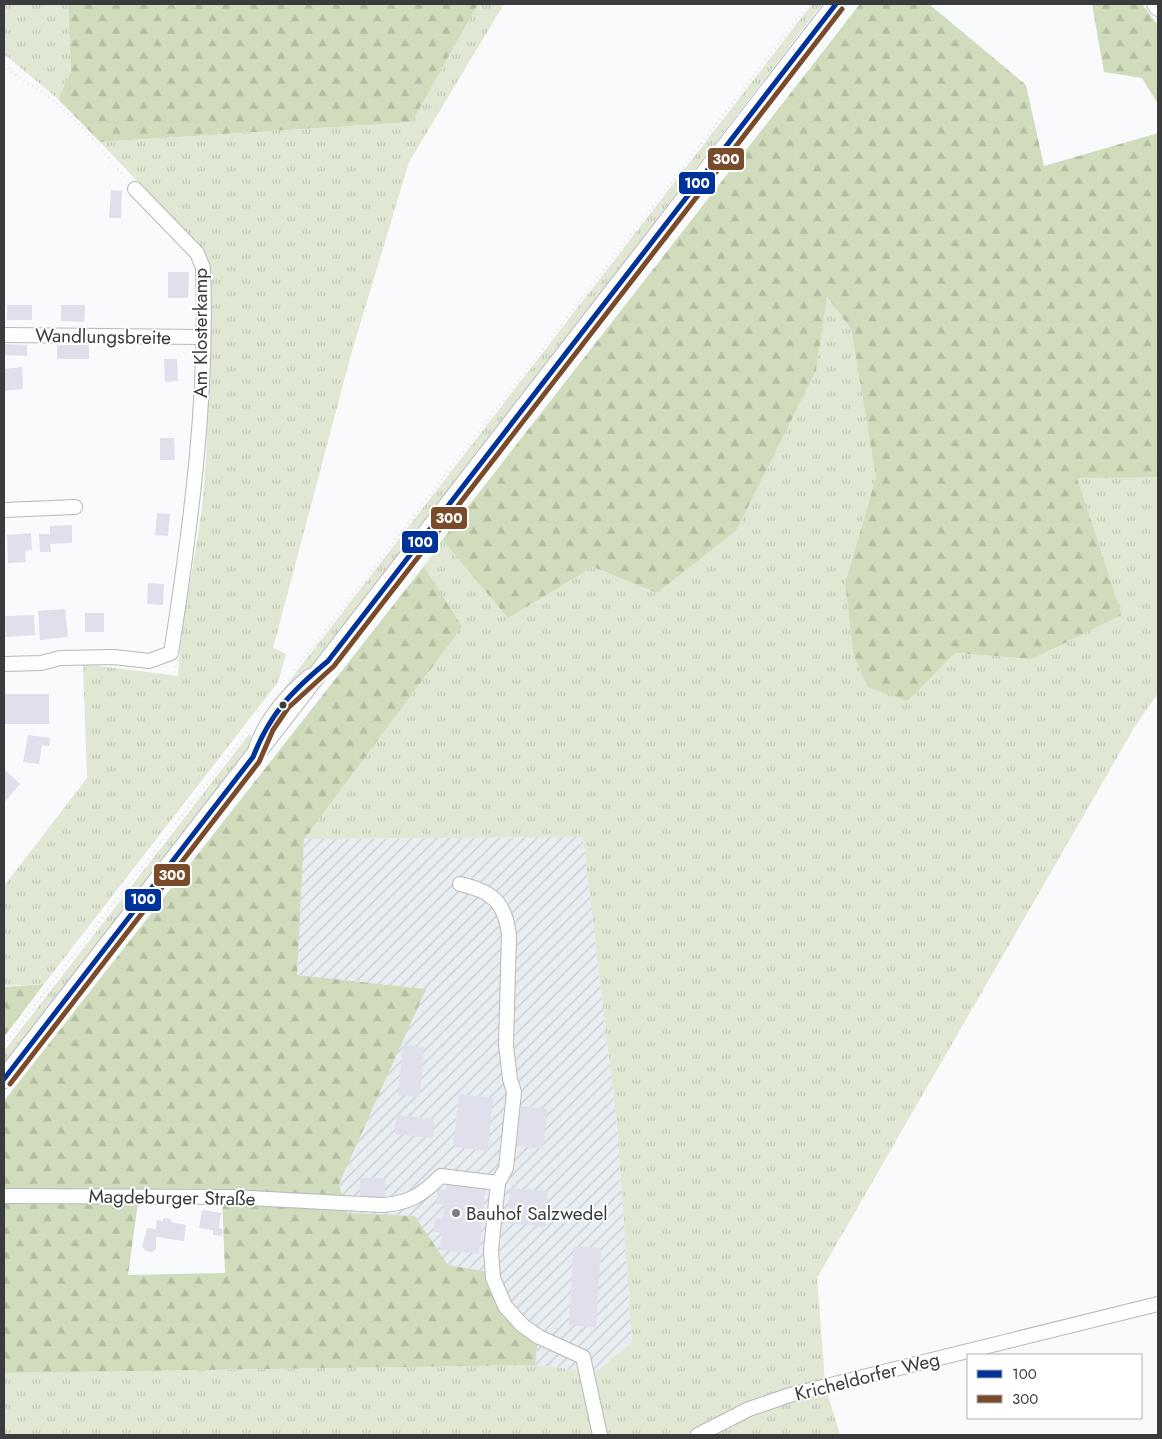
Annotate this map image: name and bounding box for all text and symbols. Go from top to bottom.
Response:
line badge: 300 [707,147,745,171]
text: 300 [712,149,740,169]
line badge: 100 [678,171,716,195]
text: 100 [684,173,710,193]
street label: Am Klosterkamp [187,268,214,398]
street label: Wandlungsbreite [35,322,171,351]
line badge: 300 [430,506,468,530]
text: 300 [435,508,463,528]
line badge: 100 [401,530,439,554]
text: 100 [407,532,433,552]
unlabelled marker [278,700,288,710]
line badge: 300 [153,863,191,887]
text: 300 [158,865,186,885]
line badge: 100 [124,888,162,912]
text: 100 [130,889,156,909]
street label: Magdeburger Straße [88,1183,256,1212]
place label: Bauhof Salzwedel [466,1200,608,1227]
marker: Bauhof Salzwedel [450,1207,462,1219]
street label: Kricheldorfer Weg [792,1345,942,1408]
legend [967,1354,1142,1419]
text: 100 [1012,1363,1037,1385]
text: 300 [1012,1388,1038,1410]

